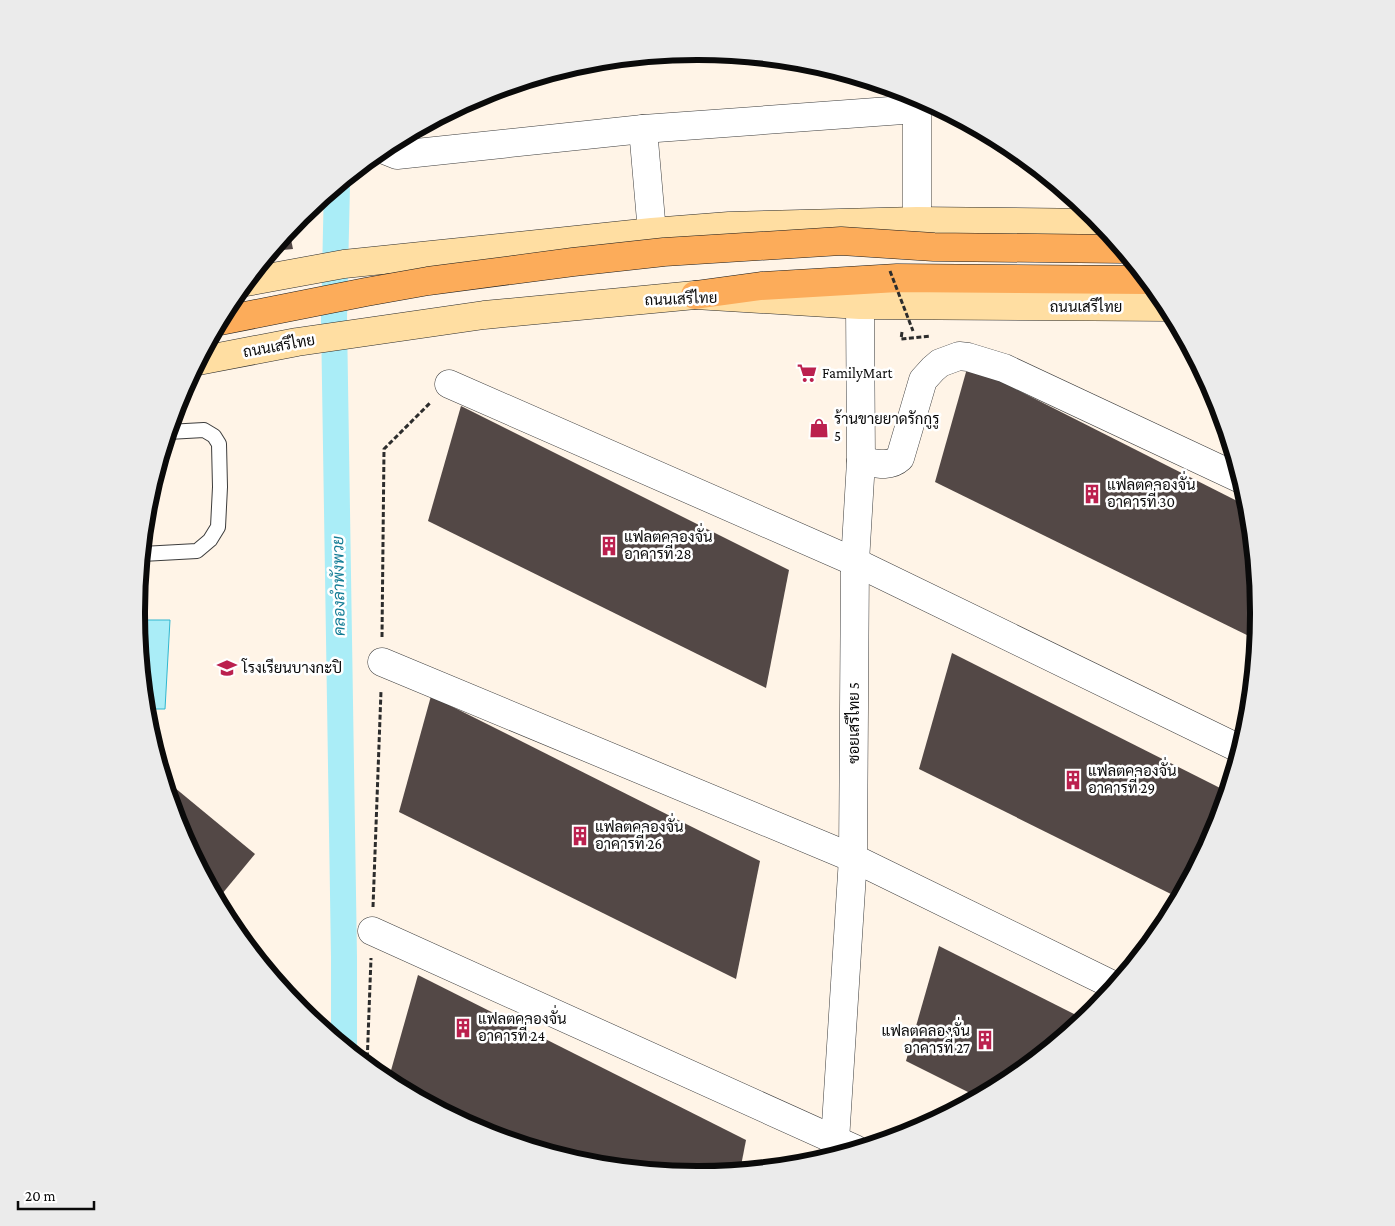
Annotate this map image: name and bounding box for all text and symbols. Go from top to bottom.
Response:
street label: ถนนเสรีไทย [644,288,718,308]
street label: ถนนเสรีไทย [1050,297,1122,315]
street label: ถนนเสรีไทย [241,330,316,360]
supermarket icon: FamilyMart [796,362,818,384]
place label: FamilyMart [822,365,894,382]
place label: ร้านขายยาดรักกูรู 5 [834,409,939,444]
shop icon: ร้านขายยาดรักกูรู 5 [808,417,830,439]
place label: แฟลตคลองจั่น อาคารที่ 30 [1107,470,1196,510]
building icon: แฟลตคลองจั่น อาคารที่ 30 [1081,483,1103,505]
place label: แฟลตคลองจั่น อาคารที่ 28 [624,522,713,562]
building icon: แฟลตคลองจั่น อาคารที่ 28 [598,535,620,557]
water label: คลองลำพังพวย [327,536,348,636]
school or university icon: โรงเรียนบางกะปิ [216,657,238,679]
place label: โรงเรียนบางกะปิ [241,658,342,676]
street label: ซอยเสรีไทย 5 [844,682,862,764]
place label: แฟลตคลองจั่น อาคารที่ 29 [1088,756,1177,796]
building icon: แฟลตคลองจั่น อาคารที่ 29 [1062,769,1084,791]
place label: แฟลตคลองจั่น อาคารที่ 26 [595,812,684,852]
building icon: แฟลตคลองจั่น อาคารที่ 26 [569,825,591,847]
place label: แฟลตคลองจั่น อาคารที่ 24 [478,1004,567,1044]
place label: แฟลตคลองจั่น อาคารที่ 27 [881,1016,970,1056]
building icon: แฟลตคลองจั่น อาคารที่ 24 [452,1017,474,1039]
building icon: แฟลตคลองจั่น อาคารที่ 27 [974,1029,996,1051]
scale bar [18,1178,94,1210]
text: 20 m [25,1188,56,1204]

